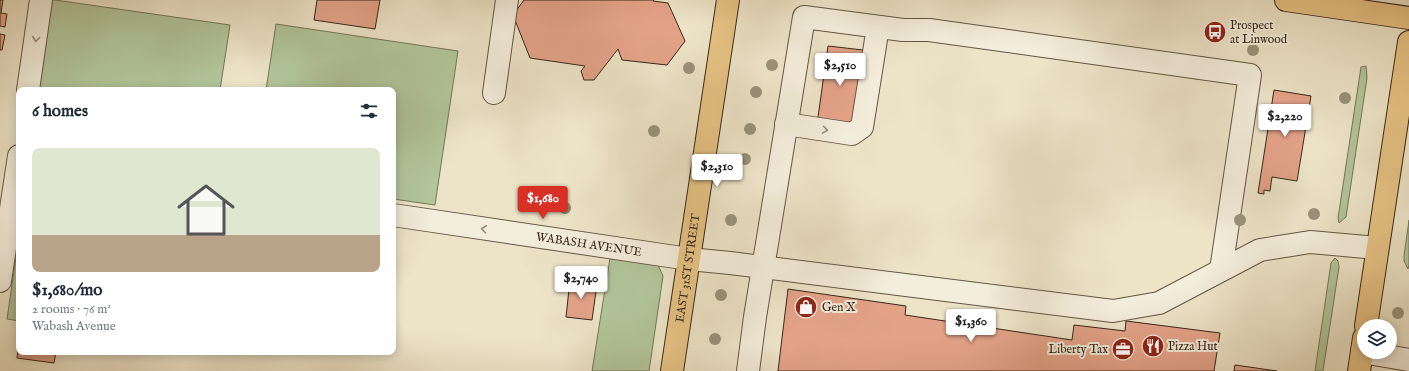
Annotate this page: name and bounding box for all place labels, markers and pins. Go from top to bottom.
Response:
place label: Prospect at Linwood [1230,18,1288,47]
bus stop icon: Prospect at Linwood [1202,19,1228,45]
pin: $2,510 [807,53,873,87]
pin: $2,220 [1252,104,1318,138]
pin: $2,310 [684,154,750,188]
pin: $1,680 [510,186,576,220]
pin: $2,740 [548,266,614,300]
shop icon: Gen X [793,294,819,320]
place label: Gen X [822,300,856,315]
pin: $1,360 [938,309,1004,343]
restaurant icon: Pizza Hut [1140,333,1166,359]
office icon: Liberty Tax [1110,336,1136,362]
place label: Pizza Hut [1168,339,1218,354]
place label: Liberty Tax [1048,342,1108,357]

